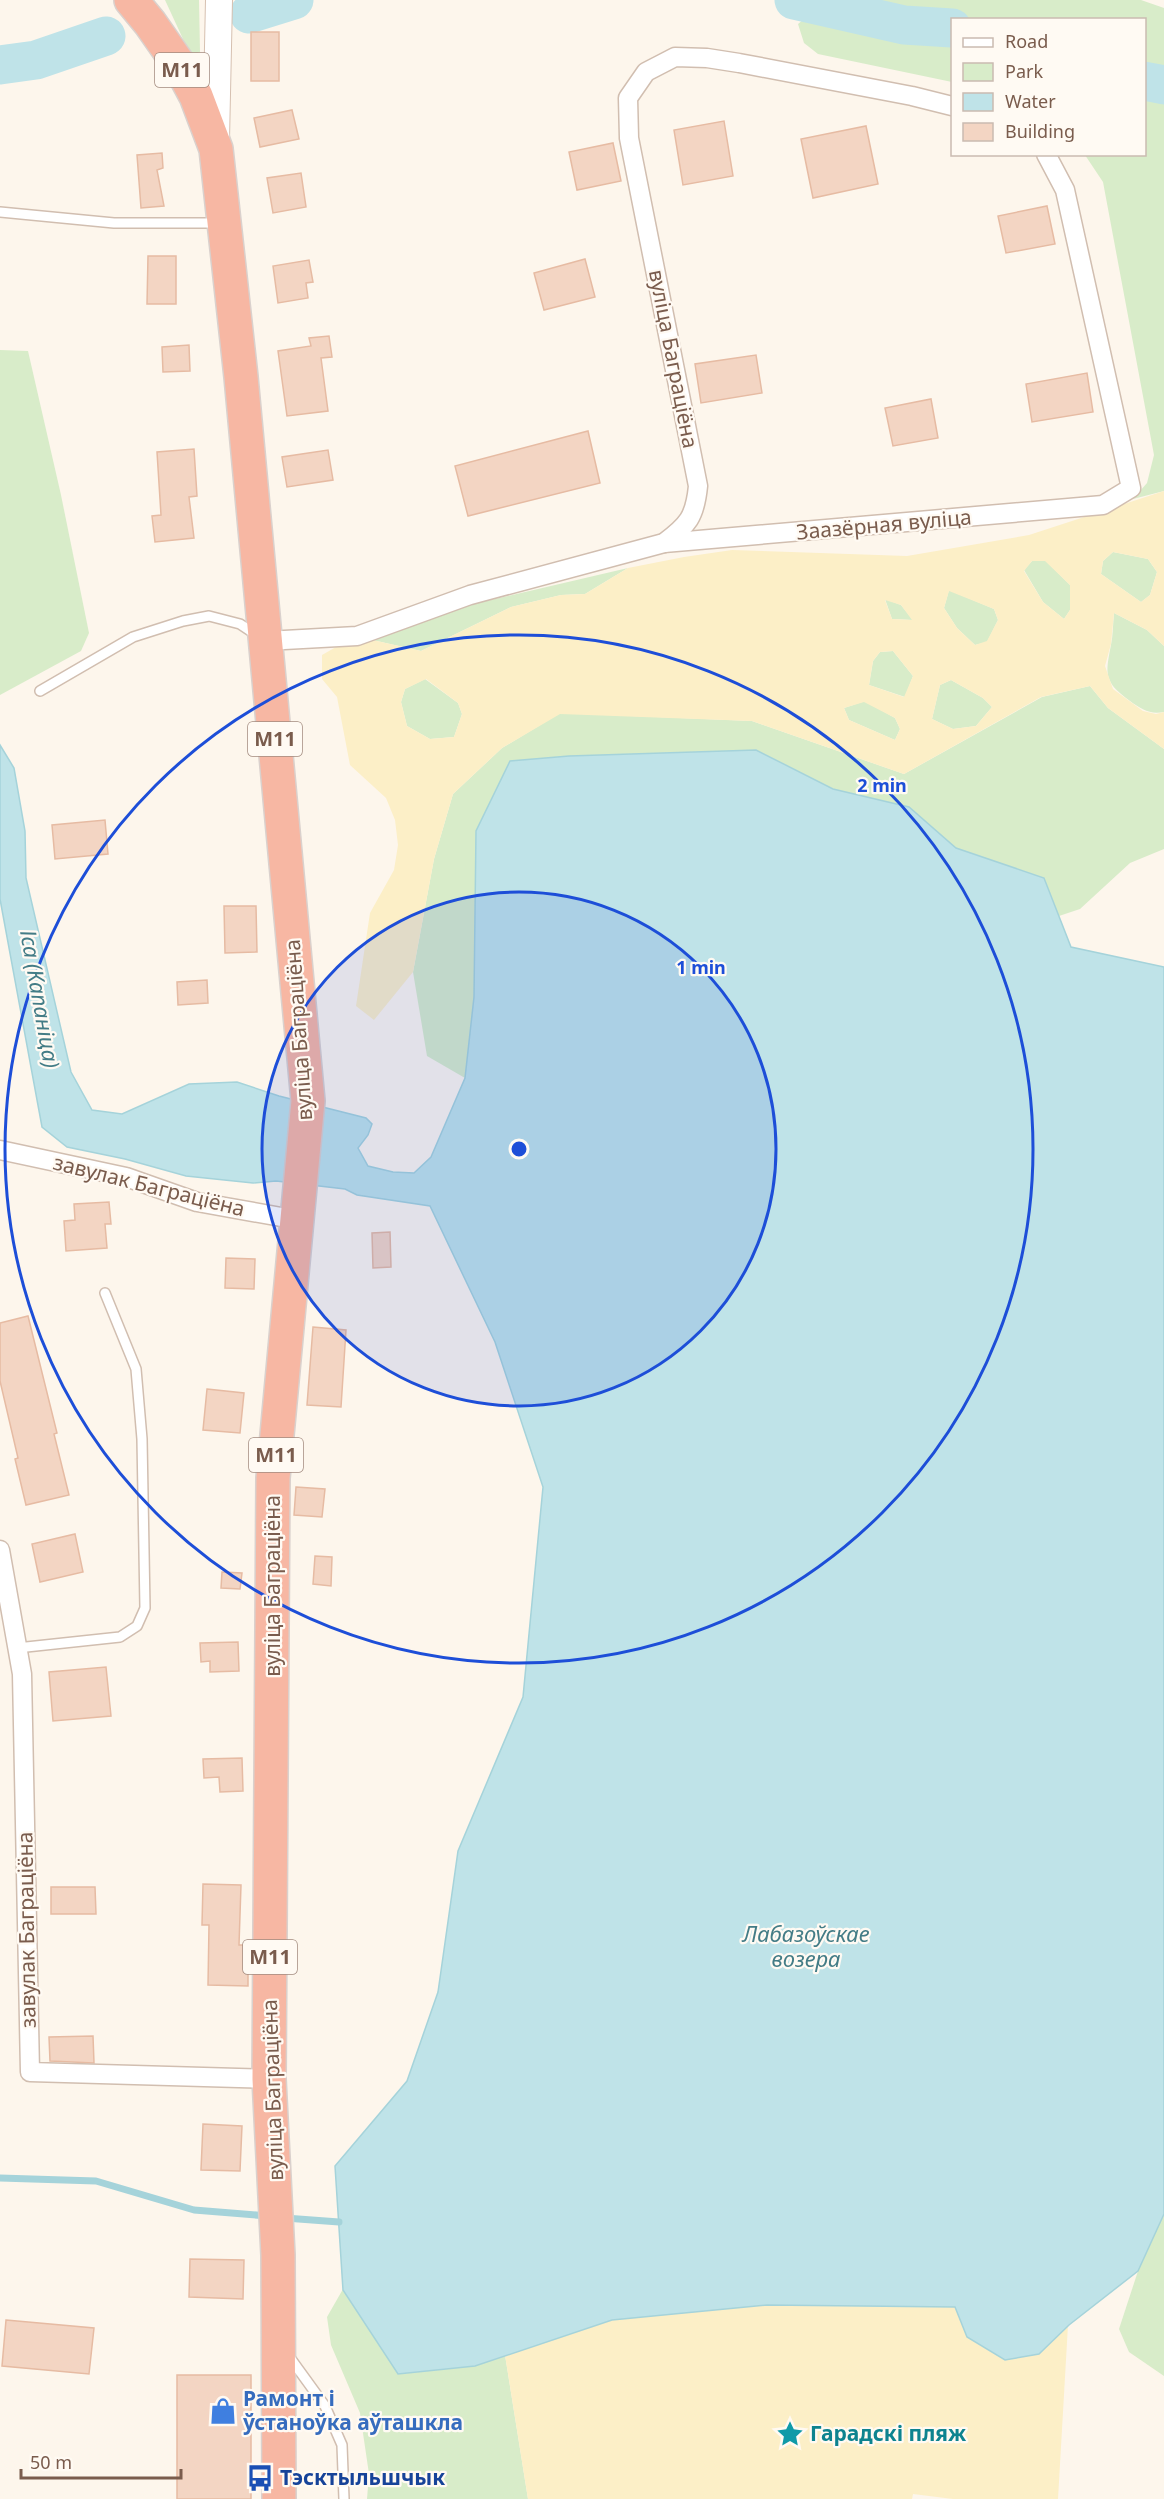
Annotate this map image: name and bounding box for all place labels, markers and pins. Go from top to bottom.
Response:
centre of rings [509,1139,529,1159]
place label: Рамонт і ўстаноўка аўташкла [242,2384,463,2436]
shop icon: Рамонт і ўстаноўка аўташкла [208,2396,238,2426]
place icon: Гарадскі пляж [775,2419,805,2449]
place label: Гарадскі пляж [810,2419,967,2447]
bus stop icon: Тэсктыльшчык [245,2463,275,2493]
place label: Тэсктыльшчык [280,2463,445,2491]

